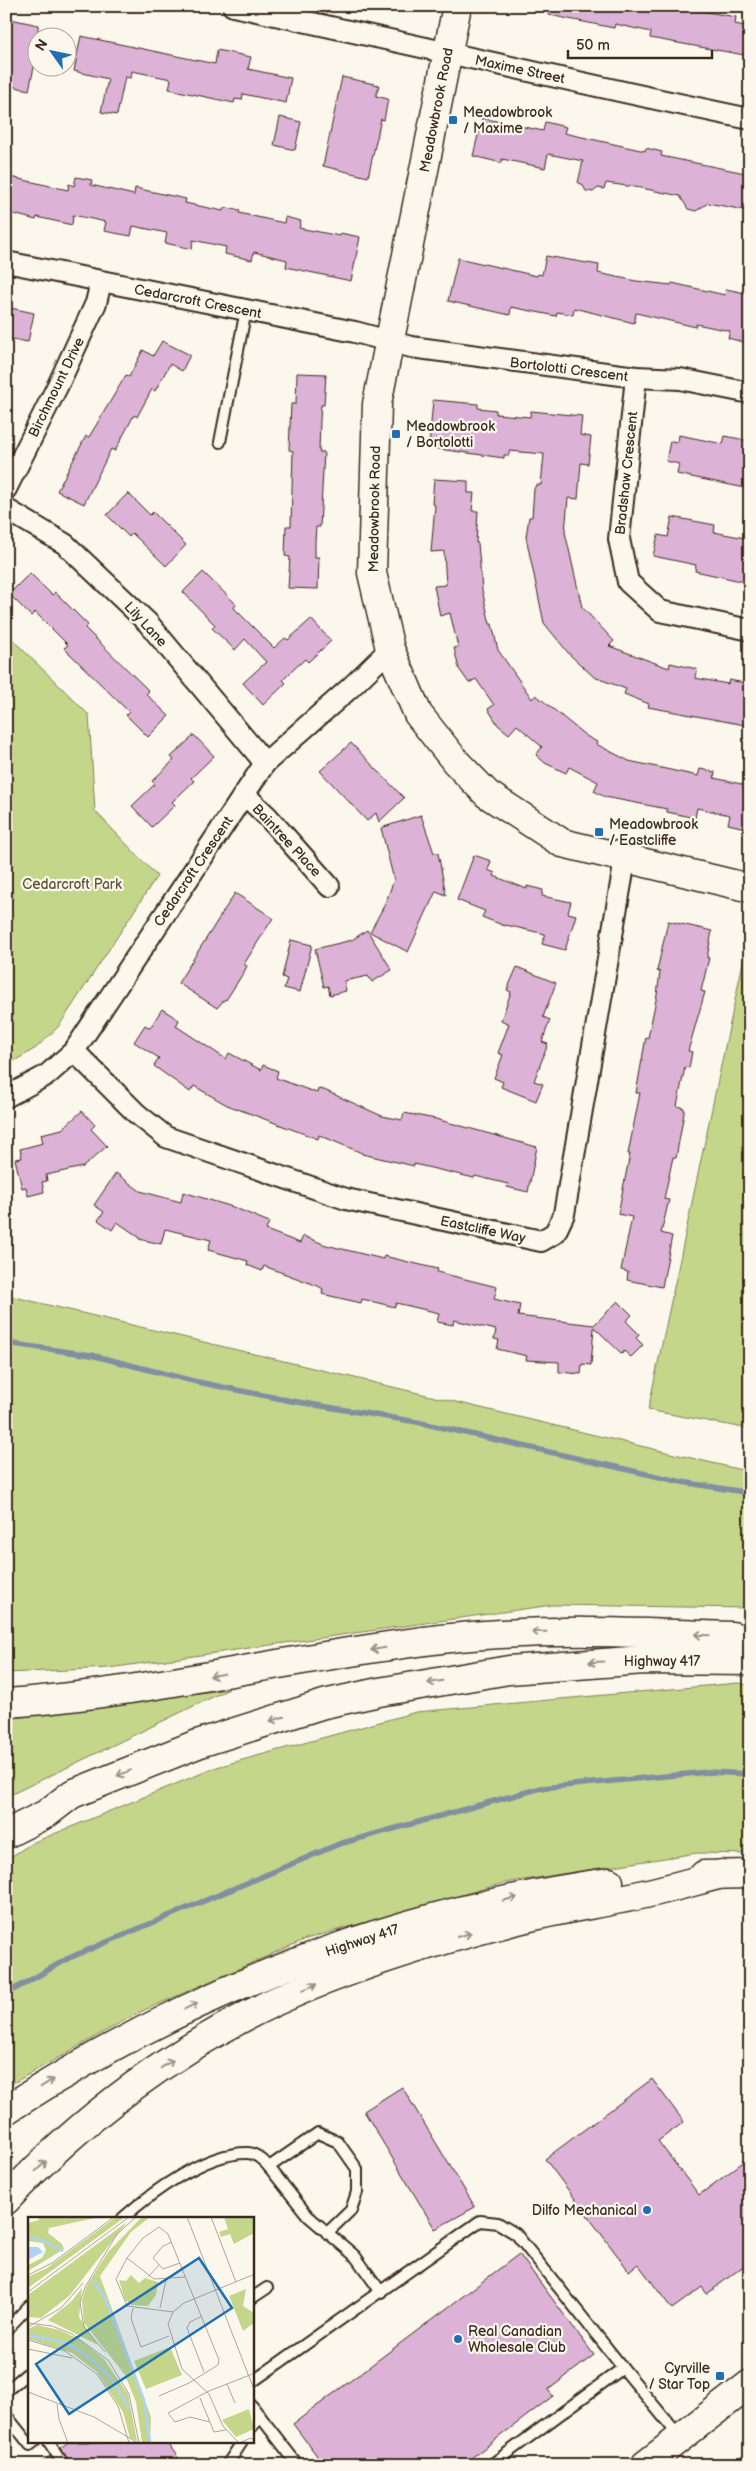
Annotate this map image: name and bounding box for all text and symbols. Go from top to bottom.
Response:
north arrow [28,28,78,78]
scale bar [568,28,712,60]
text: N [32,36,52,54]
text: 50 m [576,36,610,55]
street label: Meadowbrook Road [416,46,457,174]
street label: Maxime Street [473,52,567,87]
place label: Meadowbrook / Maxime [463,104,552,137]
marker: Meadowbrook / Maxime [447,114,459,126]
street label: Cedarcroft Crescent [133,281,264,322]
street label: Birchmount Drive [25,335,88,440]
street label: Bortolotti Crescent [509,354,630,385]
street label: Bradshaw Crescent [612,410,642,536]
place label: Meadowbrook / Bortolotti [406,418,495,451]
marker: Meadowbrook / Bortolotti [390,428,402,440]
street label: Meadowbrook Road [365,446,384,572]
street label: Lily Lane [121,598,171,650]
street label: Baintree Place [248,800,325,880]
street label: Cedarcroft Crescent [150,812,237,930]
place label: Meadowbrook / Eastcliffe [609,816,698,849]
marker: Meadowbrook / Eastcliffe [593,826,605,838]
park label: Cedarcroft Park [22,876,122,893]
street label: Eastcliffe Way [439,1212,528,1247]
one-way arrow [532,1627,548,1637]
one-way arrow [694,1630,710,1639]
one-way arrow [370,1644,386,1654]
street label: Highway 417 [624,1653,700,1670]
one-way arrow [588,1658,604,1667]
one-way arrow [210,1671,226,1681]
one-way arrow [427,1678,443,1687]
one-way arrow [269,1714,285,1724]
one-way arrow [117,1768,132,1778]
one-way arrow [502,1894,518,1903]
street label: Highway 417 [323,1921,401,1960]
one-way arrow [455,1929,471,1939]
one-way arrow [302,1981,317,1991]
one-way arrow [183,2001,198,2010]
one-way arrow [160,2059,174,2069]
one-way arrow [40,2078,54,2088]
one-way arrow [34,2160,46,2172]
place label: Dilfo Mechanical [532,2202,637,2219]
marker: Dilfo Mechanical [641,2204,653,2216]
inset map [28,2217,254,2444]
place label: Real Canadian Wholesale Club [468,2323,566,2356]
marker: Real Canadian Wholesale Club [452,2333,464,2345]
place label: Cyrville / Star Top [648,2360,710,2393]
marker: Cyrville / Star Top [714,2370,726,2382]

